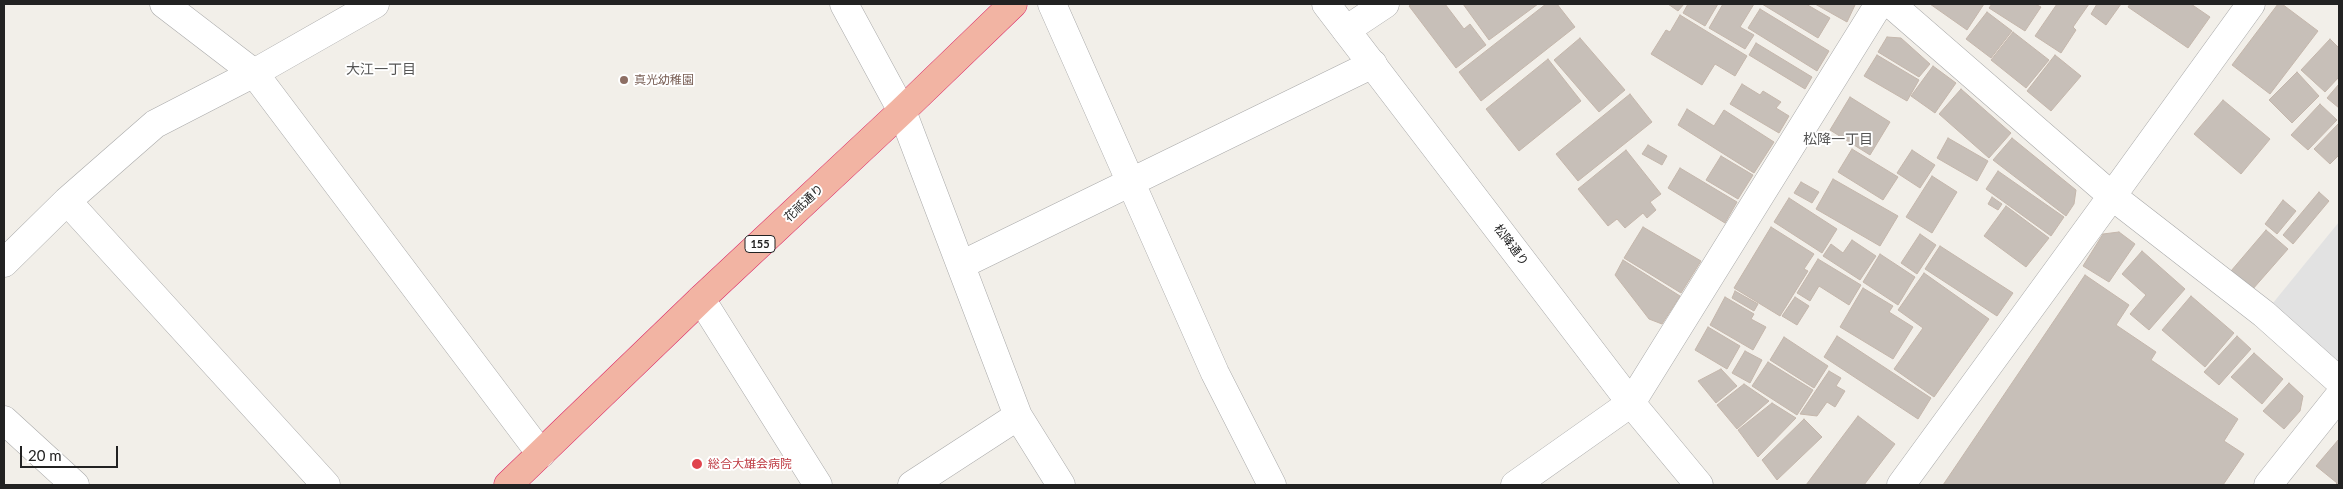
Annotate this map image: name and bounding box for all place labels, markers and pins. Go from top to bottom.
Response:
place label: 真光幼稚園 [634,73,694,87]
marker: 真光幼稚園 [618,74,630,86]
marker: 総合大雄会病院 [690,457,704,471]
place label: 総合大雄会病院 [708,457,792,471]

